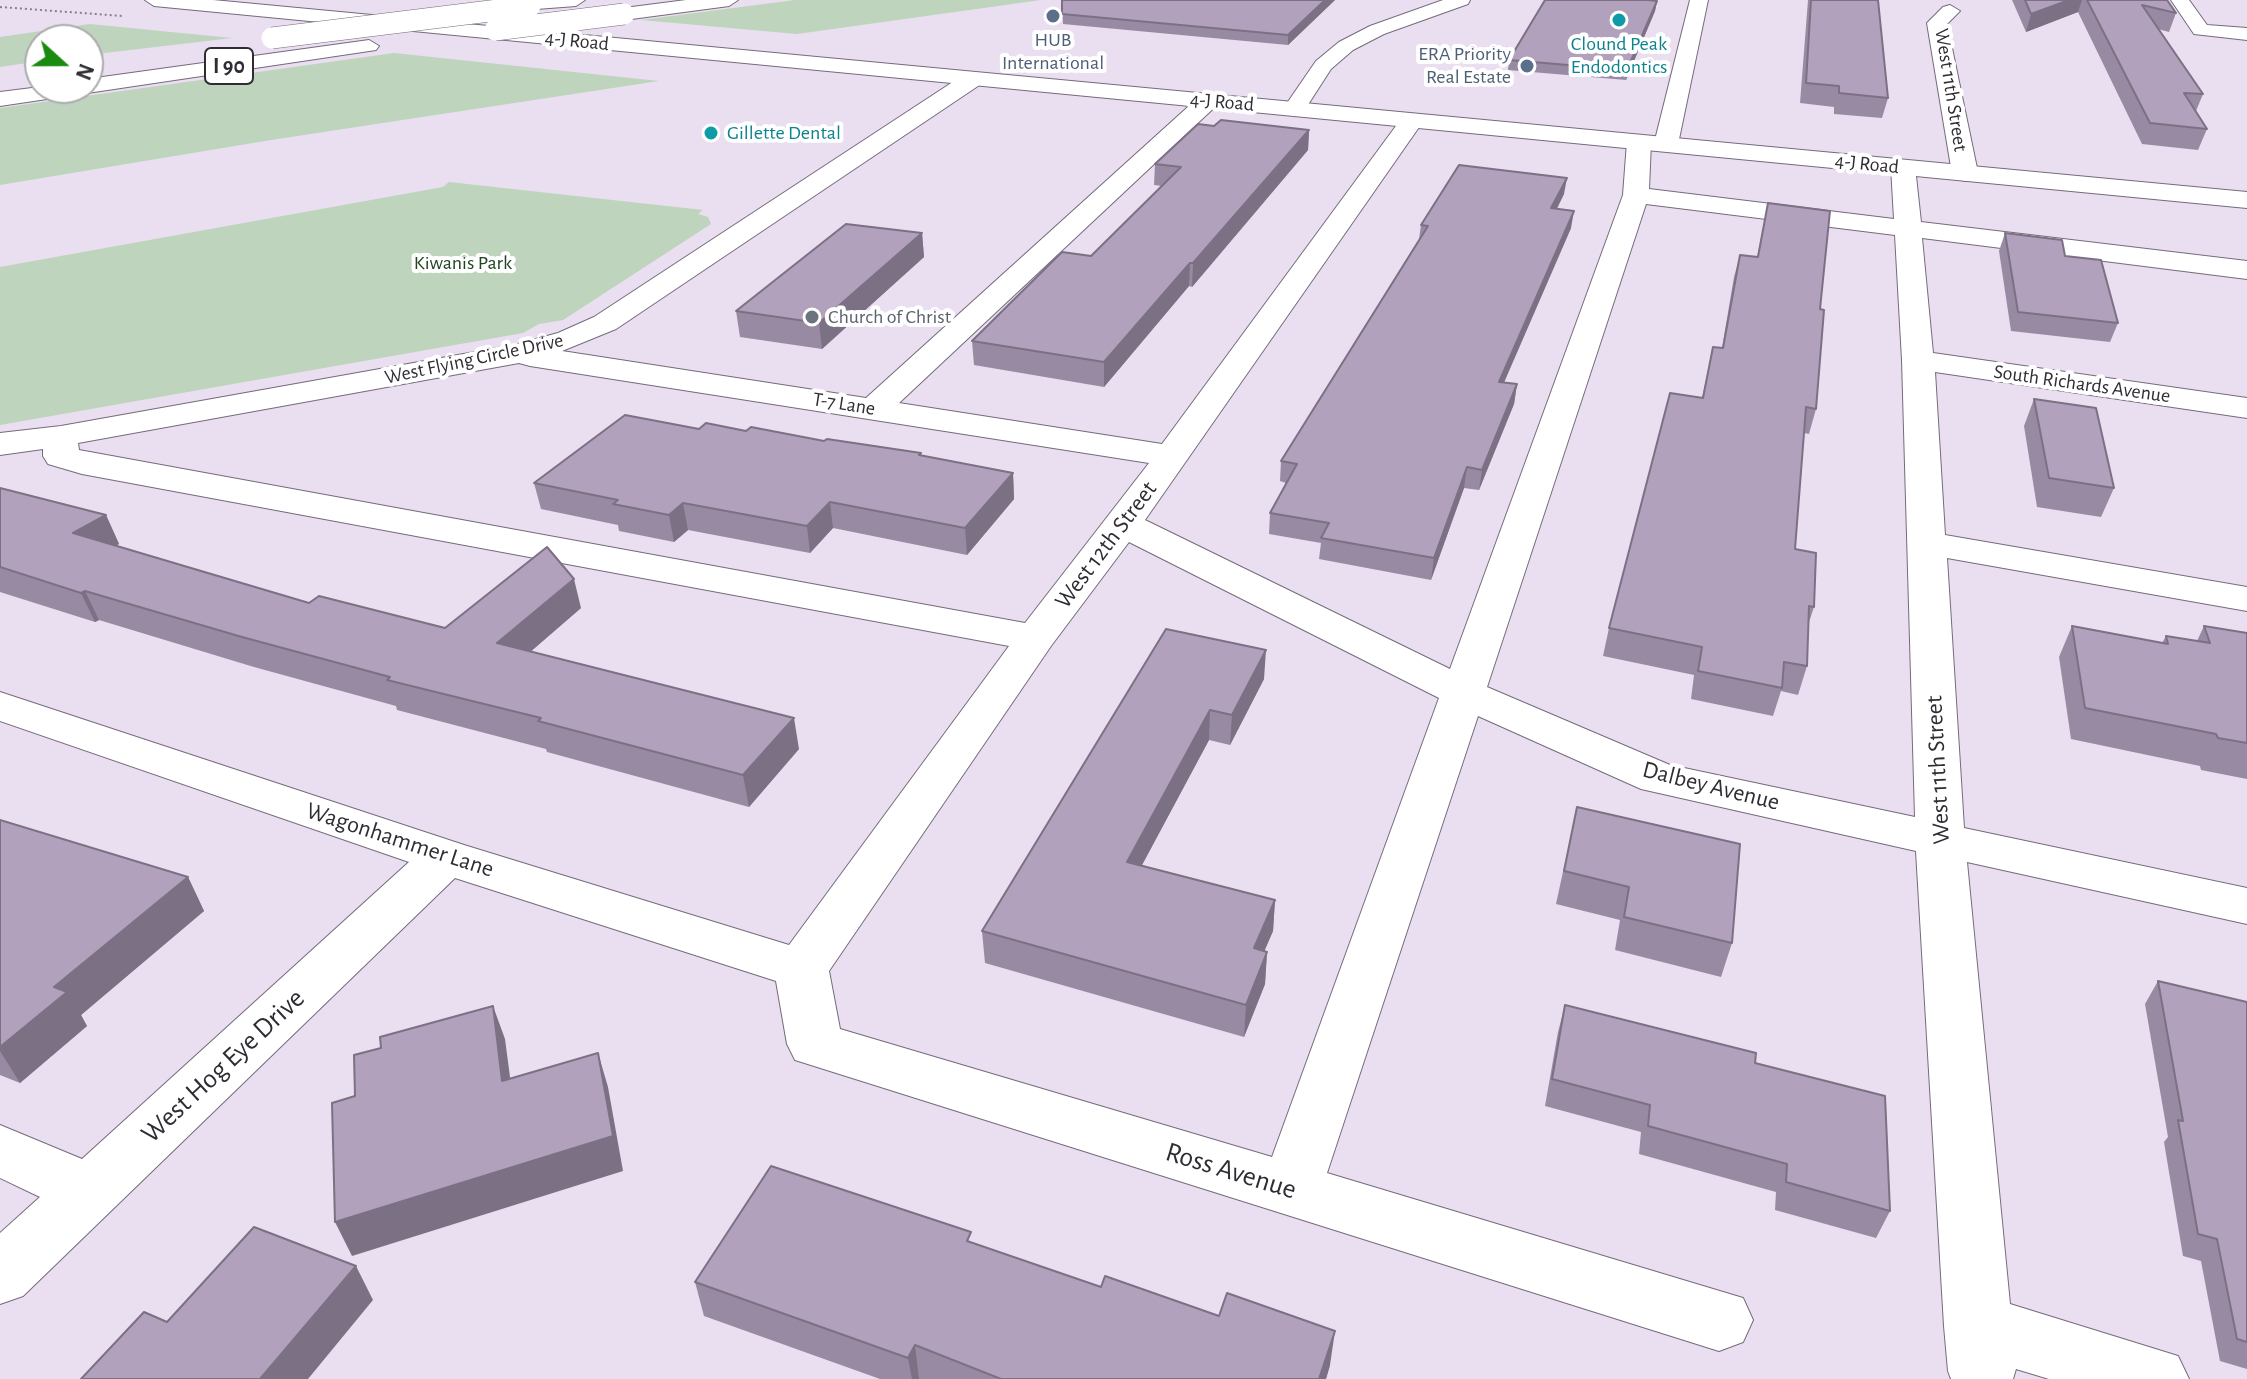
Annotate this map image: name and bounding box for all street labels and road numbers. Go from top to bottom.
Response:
street label: 4-J Road [544,26,610,56]
street label: West 11th Street [1929,27,1973,153]
road number: I 90 [205,48,253,84]
street label: 4-J Road [1189,87,1255,117]
street label: 4-J Road [1834,149,1900,179]
street label: West Flying Circle Drive [382,328,566,390]
street label: South Richards Avenue [1992,360,2172,408]
street label: T-7 Lane [811,387,877,421]
street label: West 12th Street [1049,476,1163,614]
street label: West 11th Street [1920,695,1956,845]
street label: Dalbey Avenue [1640,755,1782,817]
street label: Wagonhammer Lane [303,796,497,884]
street label: West Hog Eye Drive [134,982,312,1150]
street label: Ross Avenue [1161,1135,1301,1207]

